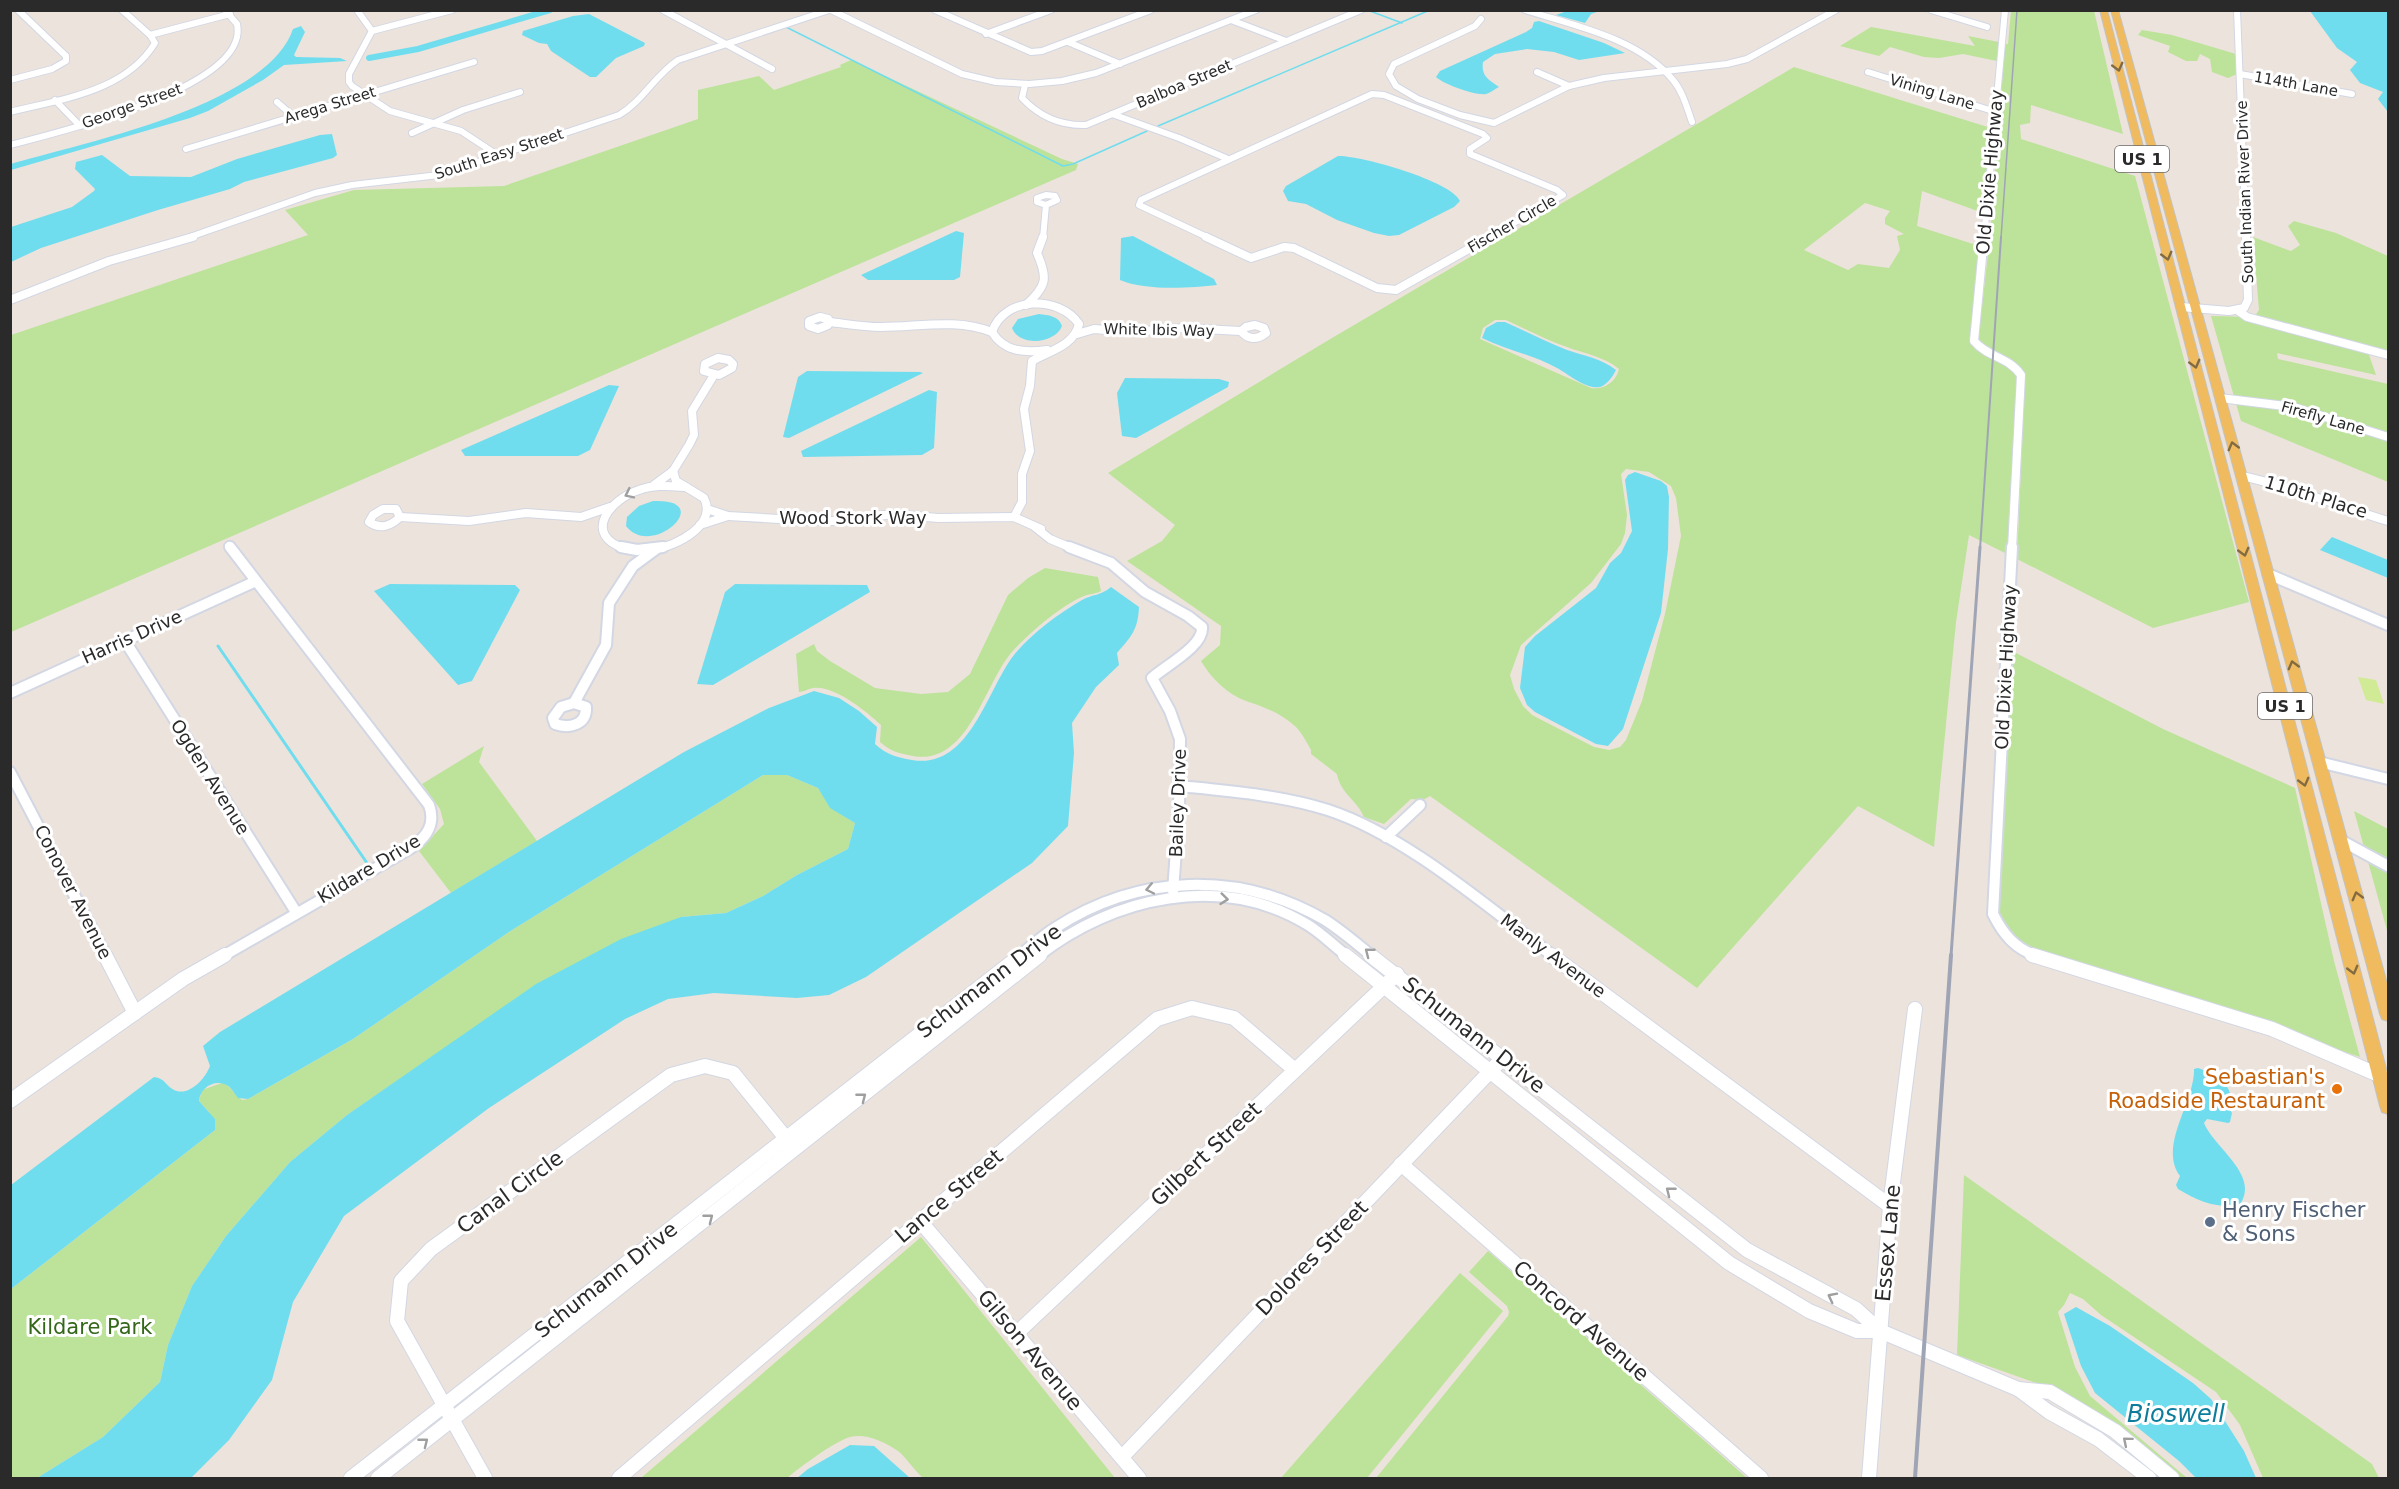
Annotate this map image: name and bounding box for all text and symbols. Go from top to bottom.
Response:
street label: Balboa Street [1134,56,1235,112]
one-way arrow [2111,61,2123,72]
street label: 114th Lane [2253,68,2339,100]
street label: Vining Lane [1887,71,1977,113]
street label: George Street [80,80,185,132]
street label: Arega Street [282,83,378,127]
street label: Old Dixie Highway [1972,88,2007,255]
street label: South Indian River Drive [2233,100,2257,284]
street label: South Easy Street [432,125,566,183]
road number: US 1 [2115,146,2169,172]
street label: Fischer Circle [1464,191,1560,257]
one-way arrow [2160,251,2173,261]
street label: White Ibis Way [1103,320,1215,340]
one-way arrow [2188,358,2201,368]
street label: Firefly Lane [2279,397,2367,439]
one-way arrow [2228,441,2241,451]
street label: 110th Place [2262,471,2370,522]
one-way arrow [624,487,635,499]
street label: Wood Stork Way [779,507,927,528]
one-way arrow [2237,547,2250,557]
street label: Old Dixie Highway [1991,583,2020,750]
street label: Harris Drive [79,605,185,668]
one-way arrow [2288,660,2300,671]
road number: US 1 [2258,693,2312,719]
street label: Ogden Avenue [167,715,254,838]
street label: Bailey Drive [1165,748,1190,858]
one-way arrow [2297,776,2309,786]
street label: Conover Avenue [31,821,116,962]
street label: Kildare Drive [314,830,424,907]
one-way arrow [1145,882,1155,895]
one-way arrow [1219,892,1229,905]
one-way arrow [2351,892,2364,902]
street label: Manly Avenue [1497,909,1610,1002]
street label: Schumann Drive [912,919,1066,1043]
one-way arrow [1365,948,1376,959]
one-way arrow [2346,965,2358,975]
street label: Schumann Drive [1398,972,1550,1098]
place label: Sebastian's Roadside Restaurant [2108,1065,2325,1113]
marker: Sebastian's Roadside Restaurant [2330,1082,2344,1096]
one-way arrow [855,1094,866,1105]
street label: Gilbert Street [1146,1097,1266,1211]
street label: Lance Street [890,1144,1008,1248]
street label: Canal Circle [452,1145,568,1239]
street label: Essex Lane [1871,1183,1905,1303]
one-way arrow [1666,1187,1677,1198]
street label: Dolores Street [1251,1196,1373,1320]
place label: Henry Fischer & Sons [2222,1198,2366,1246]
one-way arrow [702,1215,713,1226]
marker: Henry Fischer & Sons [2203,1215,2217,1229]
street label: Schumann Drive [530,1217,682,1343]
street label: Concord Avenue [1508,1256,1654,1386]
street label: Gilson Avenue [973,1285,1087,1415]
one-way arrow [1828,1293,1839,1305]
park label: Kildare Park [28,1315,153,1339]
water label: Bioswell [2127,1400,2225,1428]
one-way arrow [2123,1437,2134,1448]
one-way arrow [417,1439,428,1450]

